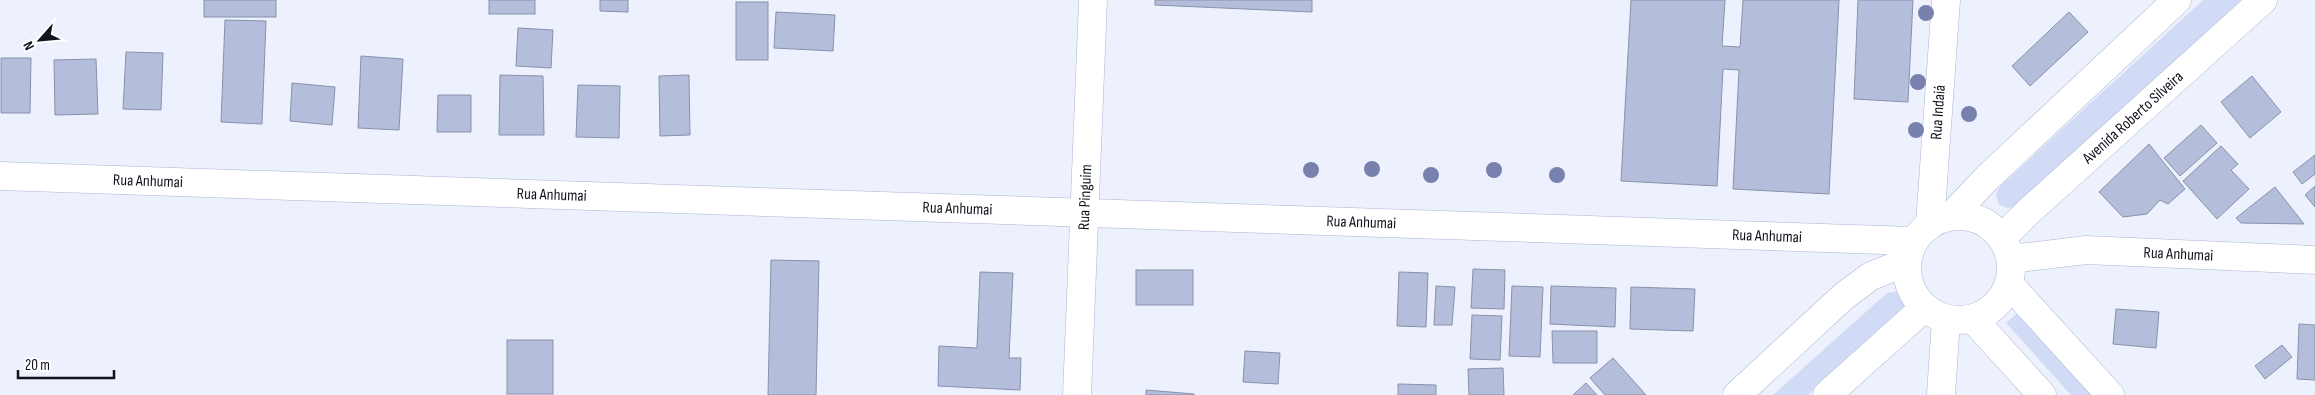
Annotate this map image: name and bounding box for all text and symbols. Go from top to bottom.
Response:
north arrow [15,15,65,65]
text: N [20,38,38,53]
street label: Avenida Roberto Silveira [2078,67,2187,168]
street label: Rua Indaiá [1927,84,1949,140]
street label: Rua Pinguim [1074,164,1096,230]
street label: Rua Anhumai [113,170,183,192]
street label: Rua Anhumai [516,184,587,205]
street label: Rua Anhumai [922,198,993,219]
street label: Rua Anhumai [1326,212,1396,233]
street label: Rua Anhumai [1732,225,1802,247]
street label: Rua Anhumai [2143,243,2214,265]
scale bar [18,348,114,380]
text: 20 m [25,356,50,375]

